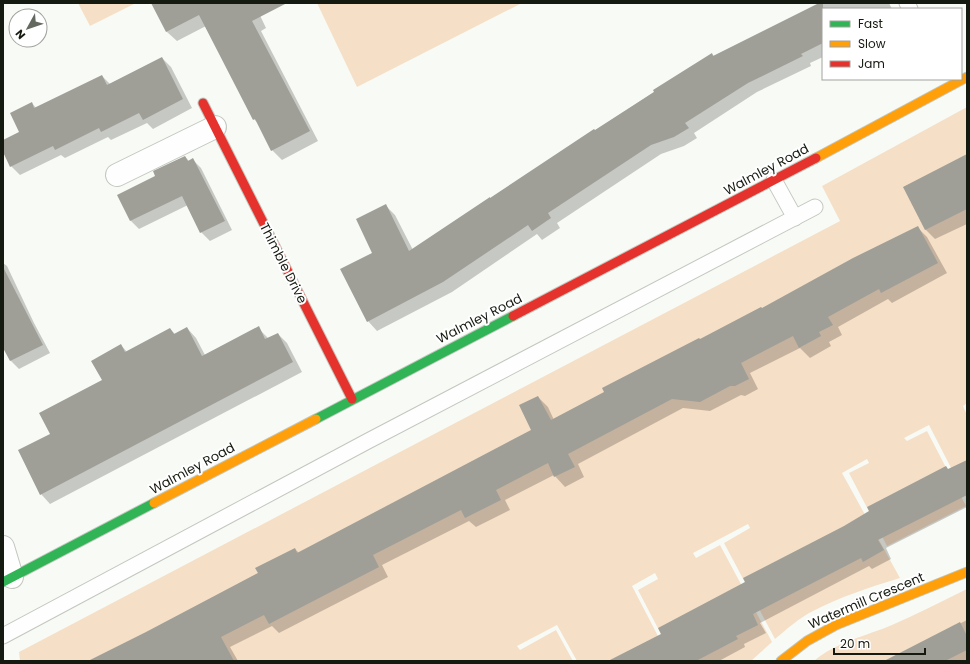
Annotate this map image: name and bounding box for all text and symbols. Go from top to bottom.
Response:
north arrow [8,8,48,48]
legend [822,8,962,80]
text: Fast [858,15,883,32]
text: N [12,26,29,43]
text: Slow [858,35,886,52]
text: Jam [858,55,885,72]
street label: Walmley Road [720,139,812,200]
street label: Thimble Drive [255,220,312,307]
street label: Walmley Road [433,289,525,348]
street label: Walmley Road [146,438,238,499]
street label: Watermill Crescent [805,567,927,633]
scale bar [834,630,925,656]
text: 20 m [840,635,870,652]

